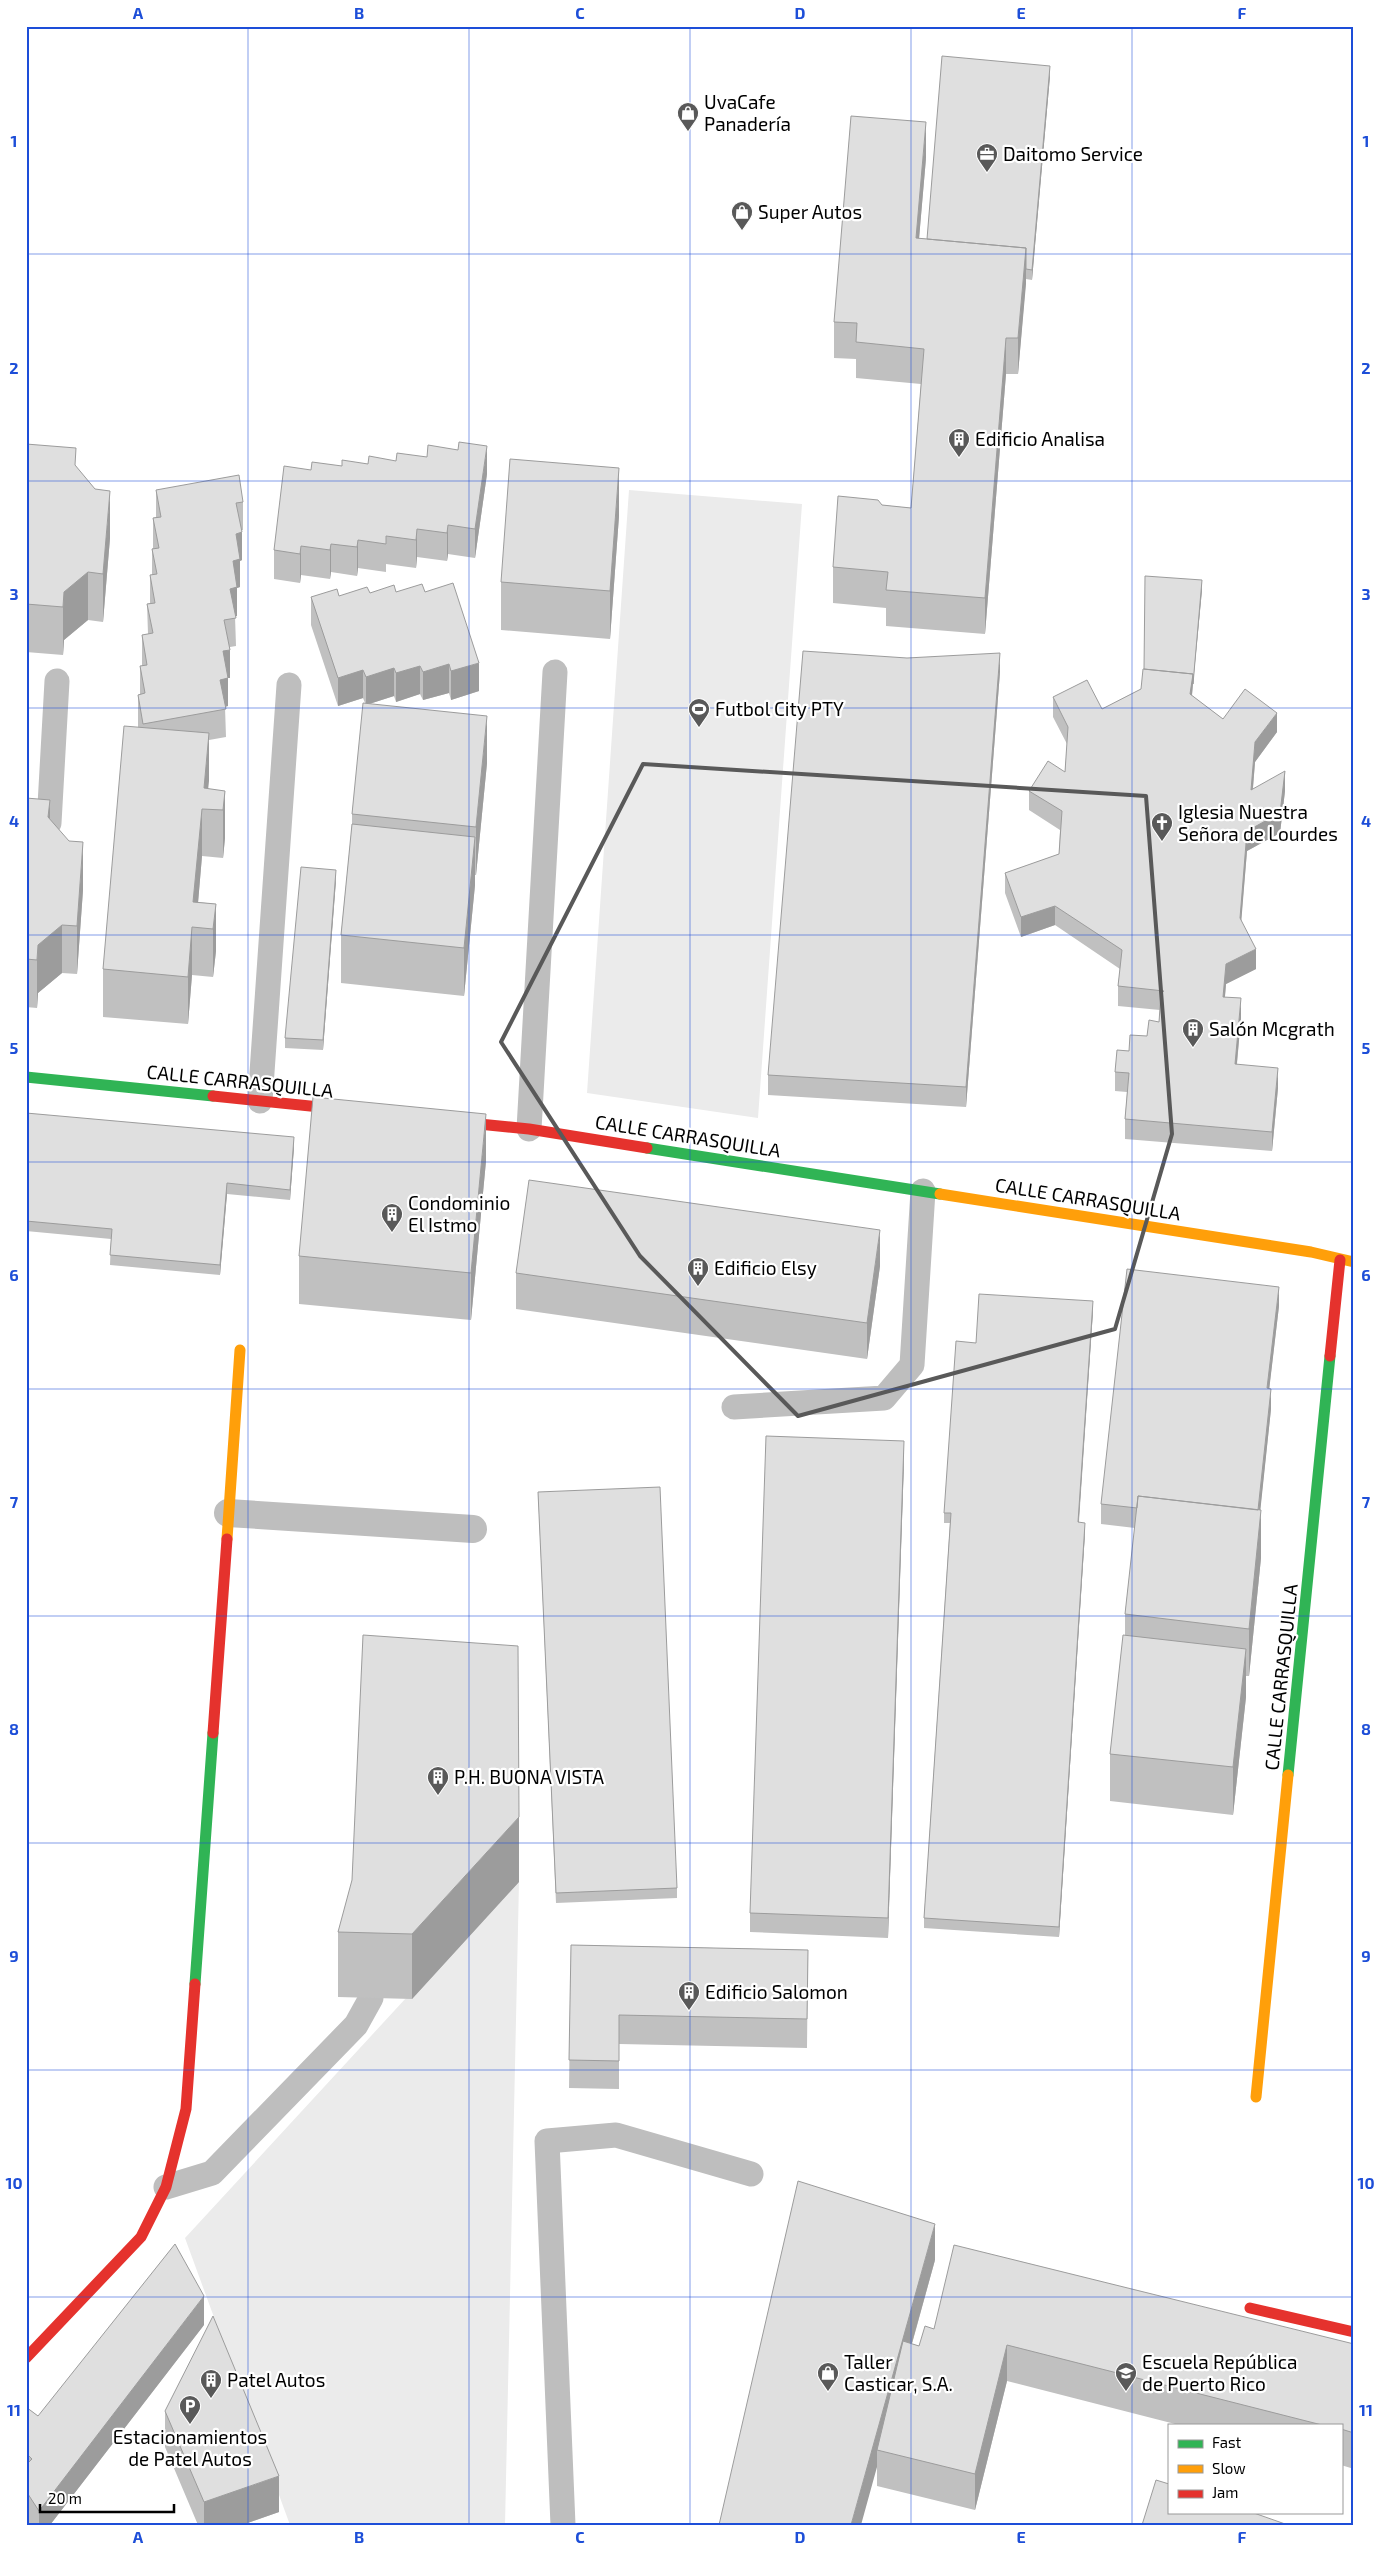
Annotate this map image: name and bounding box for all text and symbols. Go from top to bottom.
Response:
text: A [133,3,144,22]
text: B [354,3,364,22]
text: C [575,3,585,22]
text: D [795,3,806,22]
text: E [1016,3,1026,22]
text: F [1238,3,1247,22]
place label: UvaCafe Panadería [704,90,791,135]
shop icon: UvaCafe Panadería [676,101,700,132]
text: 1 [11,131,17,150]
text: 1 [1363,131,1369,150]
office icon: Daitomo Service [975,142,999,173]
place label: Daitomo Service [1003,142,1143,165]
shop icon: Super Autos [730,200,754,231]
place label: Super Autos [758,200,862,223]
text: 2 [9,358,19,377]
text: 2 [1361,358,1371,377]
building icon: Edificio Analisa [947,427,971,458]
place label: Edificio Analisa [975,427,1105,450]
text: 3 [9,584,19,603]
text: 3 [1361,584,1371,603]
sports icon: Futbol City PTY [687,697,711,728]
place label: Futbol City PTY [715,697,844,720]
place label: Iglesia Nuestra Señora de Lourdes [1178,800,1338,845]
text: 4 [9,811,19,830]
church icon: Iglesia Nuestra Señora de Lourdes [1150,811,1174,842]
text: 4 [1361,811,1371,830]
building icon: Salón Mcgrath [1181,1017,1205,1048]
place label: Salón Mcgrath [1209,1017,1335,1040]
text: 5 [10,1038,19,1057]
text: 5 [1362,1038,1371,1057]
street label: CALLE CARRASQUILLA [146,1059,335,1102]
street label: CALLE CARRASQUILLA [594,1109,783,1162]
street label: CALLE CARRASQUILLA [994,1172,1183,1225]
place label: Condominio El Istmo [408,1191,510,1236]
building icon: Condominio El Istmo [380,1202,404,1233]
building icon: Edificio Elsy [686,1256,710,1287]
place label: Edificio Elsy [714,1256,817,1279]
text: 6 [9,1265,19,1284]
text: 6 [1361,1265,1371,1284]
text: 7 [10,1492,19,1511]
text: 7 [1362,1492,1371,1511]
street label: CALLE CARRASQUILLA [1259,1582,1302,1771]
text: 8 [9,1719,19,1738]
text: 8 [1361,1719,1371,1738]
building icon: P.H. BUONA VISTA [426,1765,450,1796]
place label: P.H. BUONA VISTA [454,1765,604,1788]
text: 9 [9,1946,19,1965]
text: 9 [1361,1946,1371,1965]
building icon: Edificio Salomon [677,1980,701,2011]
place label: Edificio Salomon [705,1980,848,2003]
text: 10 [5,2173,23,2192]
text: 10 [1357,2173,1375,2192]
place label: Taller Casticar, S.A. [844,2350,953,2395]
place label: Escuela República de Puerto Rico [1142,2350,1298,2395]
shop icon: Taller Casticar, S.A. [816,2361,840,2392]
school or university icon: Escuela República de Puerto Rico [1114,2361,1138,2392]
building icon: Patel Autos [199,2368,223,2399]
place label: Patel Autos [227,2368,325,2391]
parking icon: Estacionamientos de Patel Autos [178,2394,202,2425]
text: 11 [7,2400,21,2419]
text: 11 [1359,2400,1373,2419]
legend [1168,2424,1342,2514]
place label: Estacionamientos de Patel Autos [113,2425,267,2470]
text: Fast [1212,2433,1242,2451]
text: Slow [1212,2459,1246,2477]
scale bar [40,2481,174,2513]
text: Jam [1212,2483,1238,2501]
text: 20 m [48,2489,82,2507]
text: A [133,2527,144,2546]
text: B [354,2527,364,2546]
text: C [575,2527,585,2546]
text: D [795,2527,806,2546]
text: E [1016,2527,1026,2546]
text: F [1238,2527,1247,2546]

